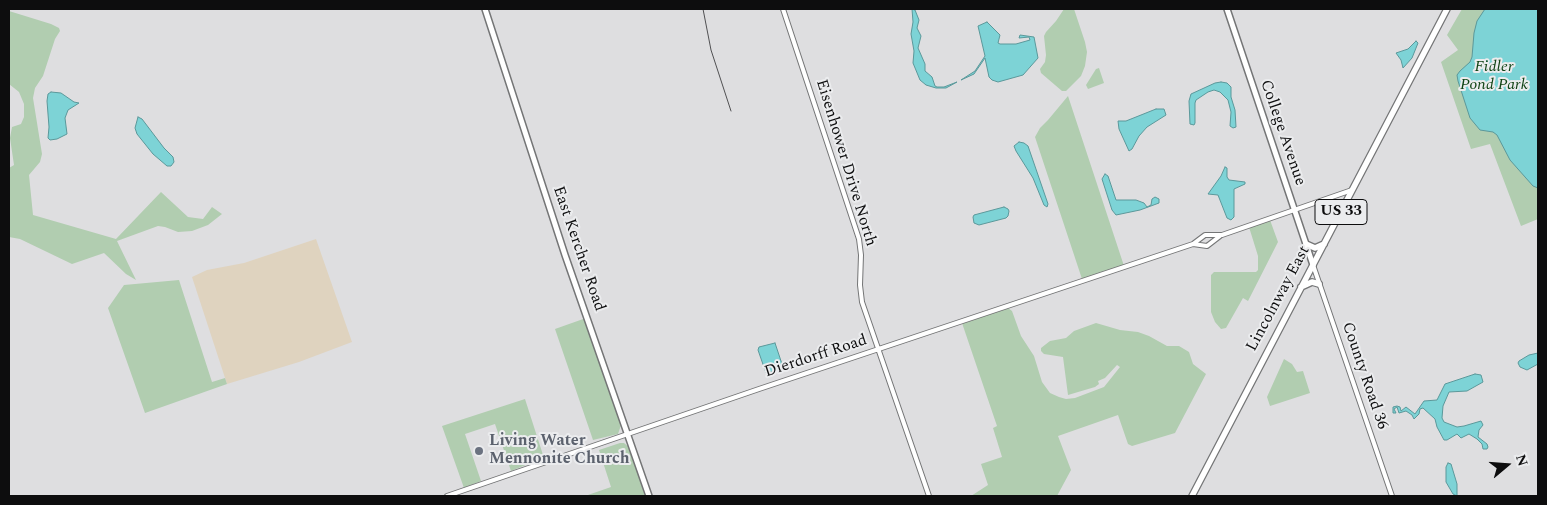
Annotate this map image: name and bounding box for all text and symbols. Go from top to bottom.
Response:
park label: Fidler Pond Park [1460,58,1528,96]
street label: Eisenhower Drive North [810,77,880,249]
street label: College Avenue [1255,78,1309,188]
street label: East Kercher Road [548,184,608,314]
road number: US 33 [1315,200,1367,224]
street label: Lincolnway East [1243,243,1315,355]
street label: County Road 36 [1337,320,1391,432]
street label: Dierdorff Road [762,331,870,383]
place label: Living Water Mennonite Church [489,432,630,470]
north arrow [1482,440,1532,490]
marker: Living Water Mennonite Church [473,445,485,457]
text: N [1510,452,1533,469]

